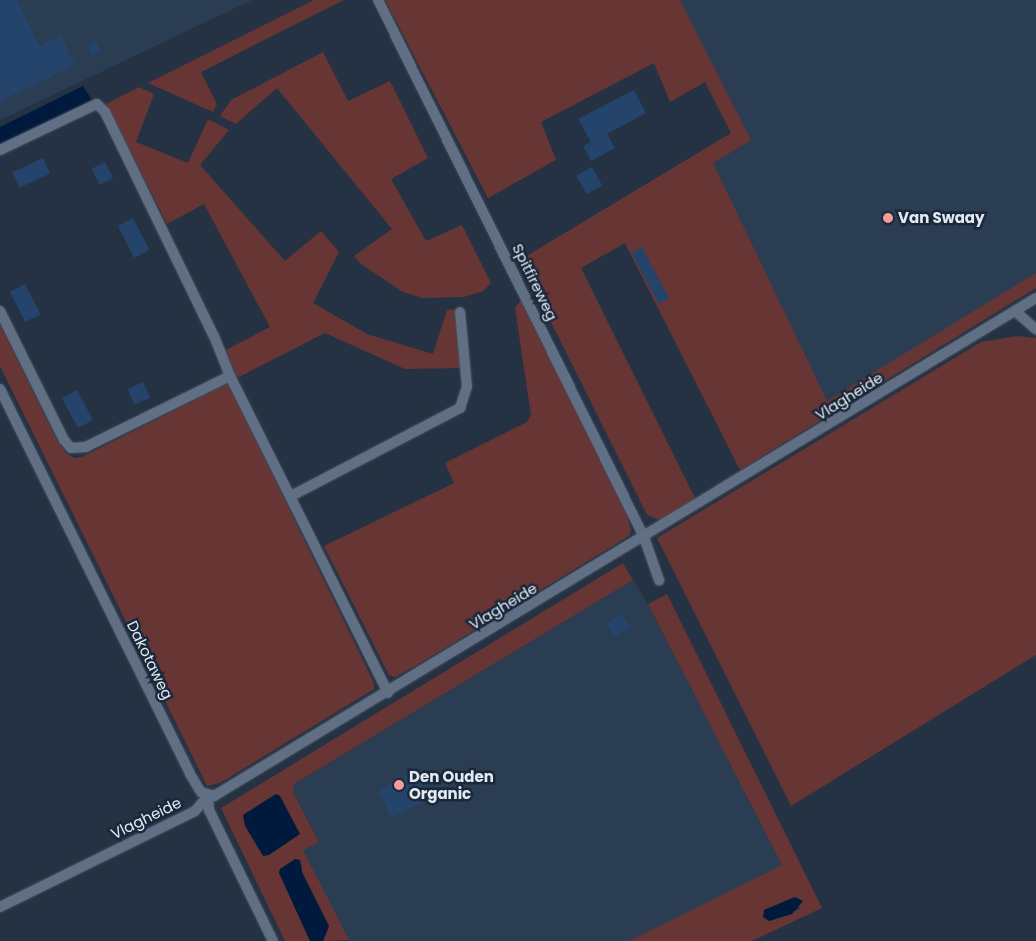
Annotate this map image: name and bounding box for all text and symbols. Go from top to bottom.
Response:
place label: Van Swaay [898,209,984,227]
marker: Van Swaay [882,212,894,224]
street label: Spitfireweg [509,241,561,323]
street label: Vlagheide [812,368,886,424]
street label: Vlagheide [466,579,540,633]
street label: Dakotaweg [123,618,177,702]
place label: Den Ouden Organic [409,767,494,802]
marker: Den Ouden Organic [393,779,405,791]
street label: Vlagheide [108,793,184,843]

